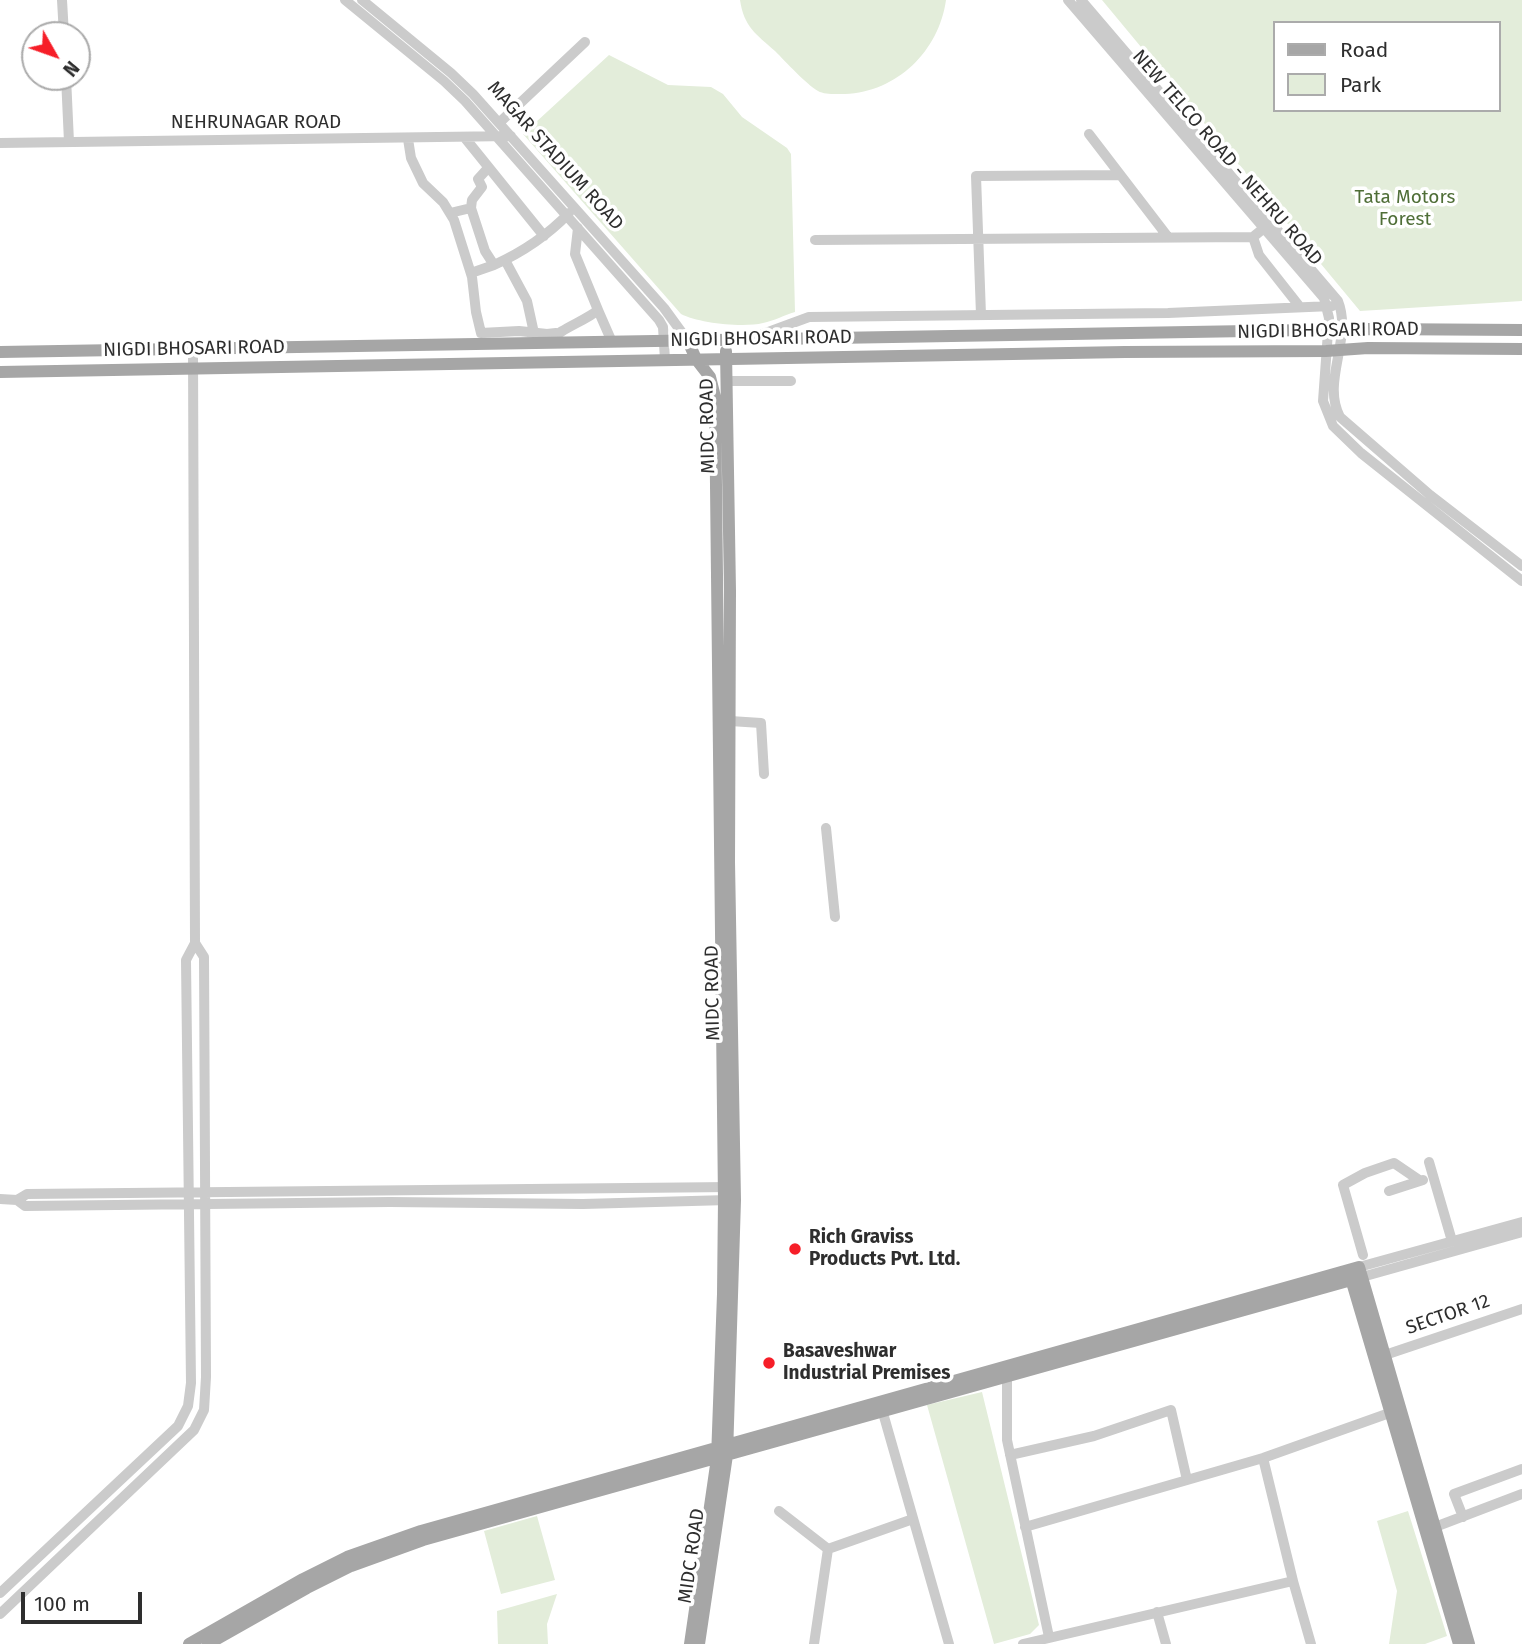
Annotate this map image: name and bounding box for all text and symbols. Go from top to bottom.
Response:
north arrow [21,21,91,91]
legend [1274,21,1501,112]
text: Road [1340,37,1388,63]
street label: NEW TELCO ROAD - NEHRU ROAD [1127,45,1327,271]
text: N [58,56,84,81]
text: Park [1340,72,1381,98]
street label: MAGAR STADIUM ROAD [482,77,628,235]
street label: NEHRUNAGAR ROAD [171,112,341,134]
park label: Tata Motors Forest [1355,187,1455,231]
street label: NIGDI BHOSARI ROAD [1237,318,1419,344]
street label: NIGDI BHOSARI ROAD [670,326,852,352]
street label: NIGDI BHOSARI ROAD [103,336,285,362]
street label: MIDC ROAD [696,378,720,474]
street label: MIDC ROAD [701,945,725,1041]
place label: Rich Graviss Products Pvt. Ltd. [809,1227,960,1271]
marker: Rich Graviss Products Pvt. Ltd. [787,1241,803,1257]
street label: SECTOR 12 [1403,1290,1493,1340]
place label: Basaveshwar Industrial Premises [783,1341,950,1385]
marker: Basaveshwar Industrial Premises [761,1355,777,1371]
street label: MIDC ROAD [674,1507,710,1605]
scale bar [24,1578,145,1622]
text: 100 m [34,1591,90,1617]

